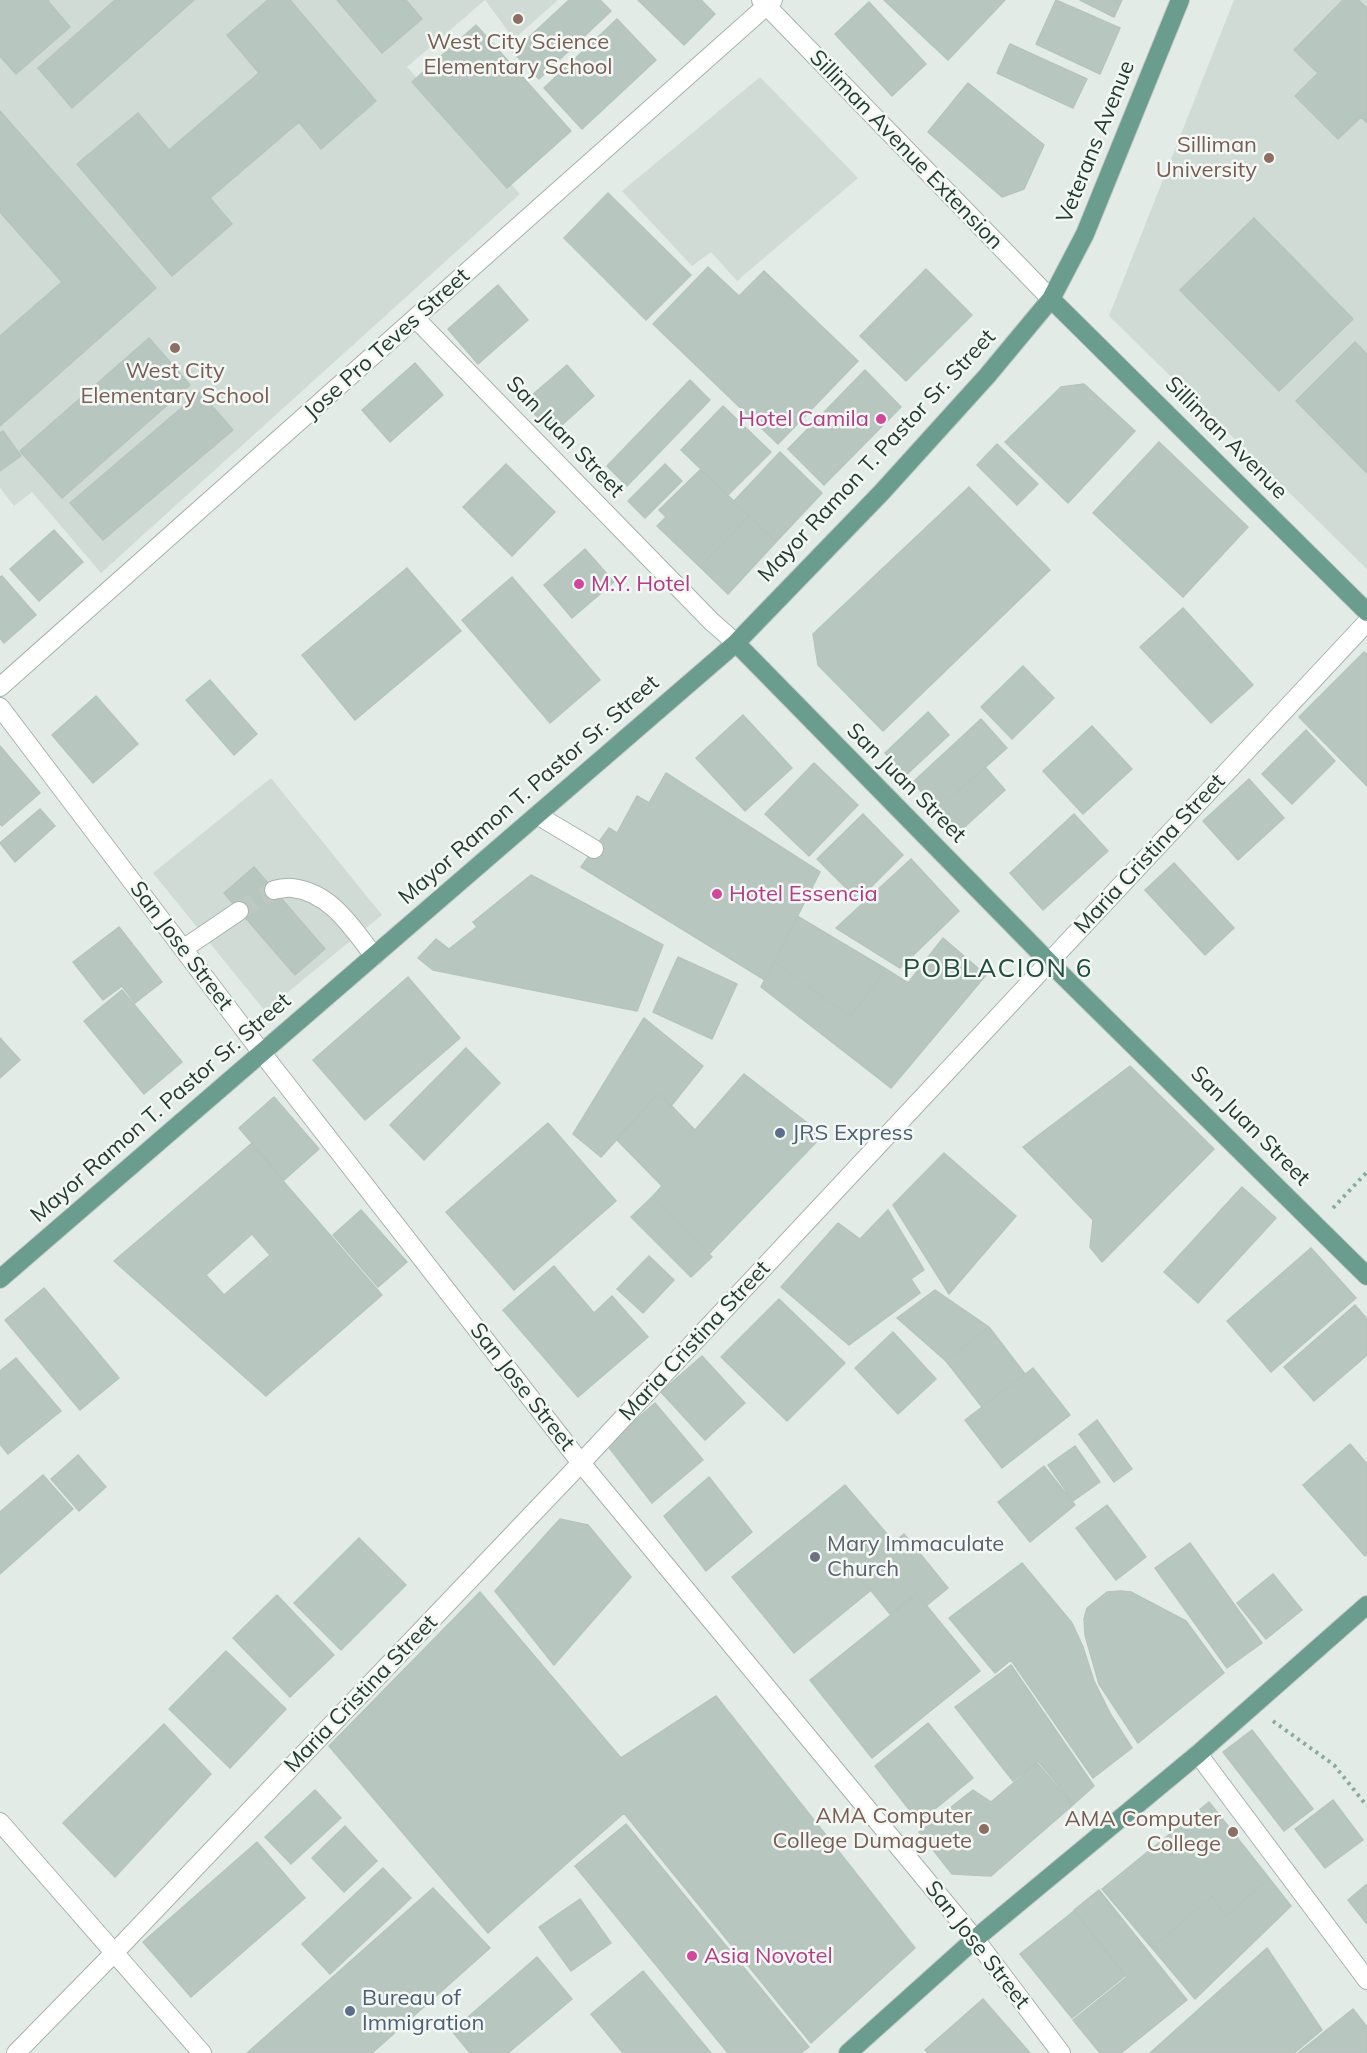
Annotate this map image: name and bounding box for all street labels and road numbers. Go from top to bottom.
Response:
street label: Silliman Avenue Extension [804,45,1008,255]
street label: Veterans Avenue [1051,57,1141,227]
street label: Jose Pro Teves Street [299,263,475,425]
street label: Mayor Ramon T. Pastor Sr. Street [753,324,1001,588]
street label: San Juan Street [501,371,629,503]
street label: Silliman Avenue [1159,371,1293,505]
street label: Mayor Ramon T. Pastor Sr. Street [394,670,664,910]
street label: San Juan Street [841,718,971,848]
street label: Maria Cristina Street [1069,769,1231,939]
street label: San Jose Street [124,876,238,1016]
street label: Mayor Ramon T. Pastor Sr. Street [26,988,296,1228]
street label: San Juan Street [1185,1061,1315,1191]
street label: Maria Cristina Street [614,1256,776,1426]
street label: San Jose Street [464,1318,580,1456]
street label: Maria Cristina Street [279,1610,443,1778]
street label: San Jose Street [919,1876,1035,2014]

